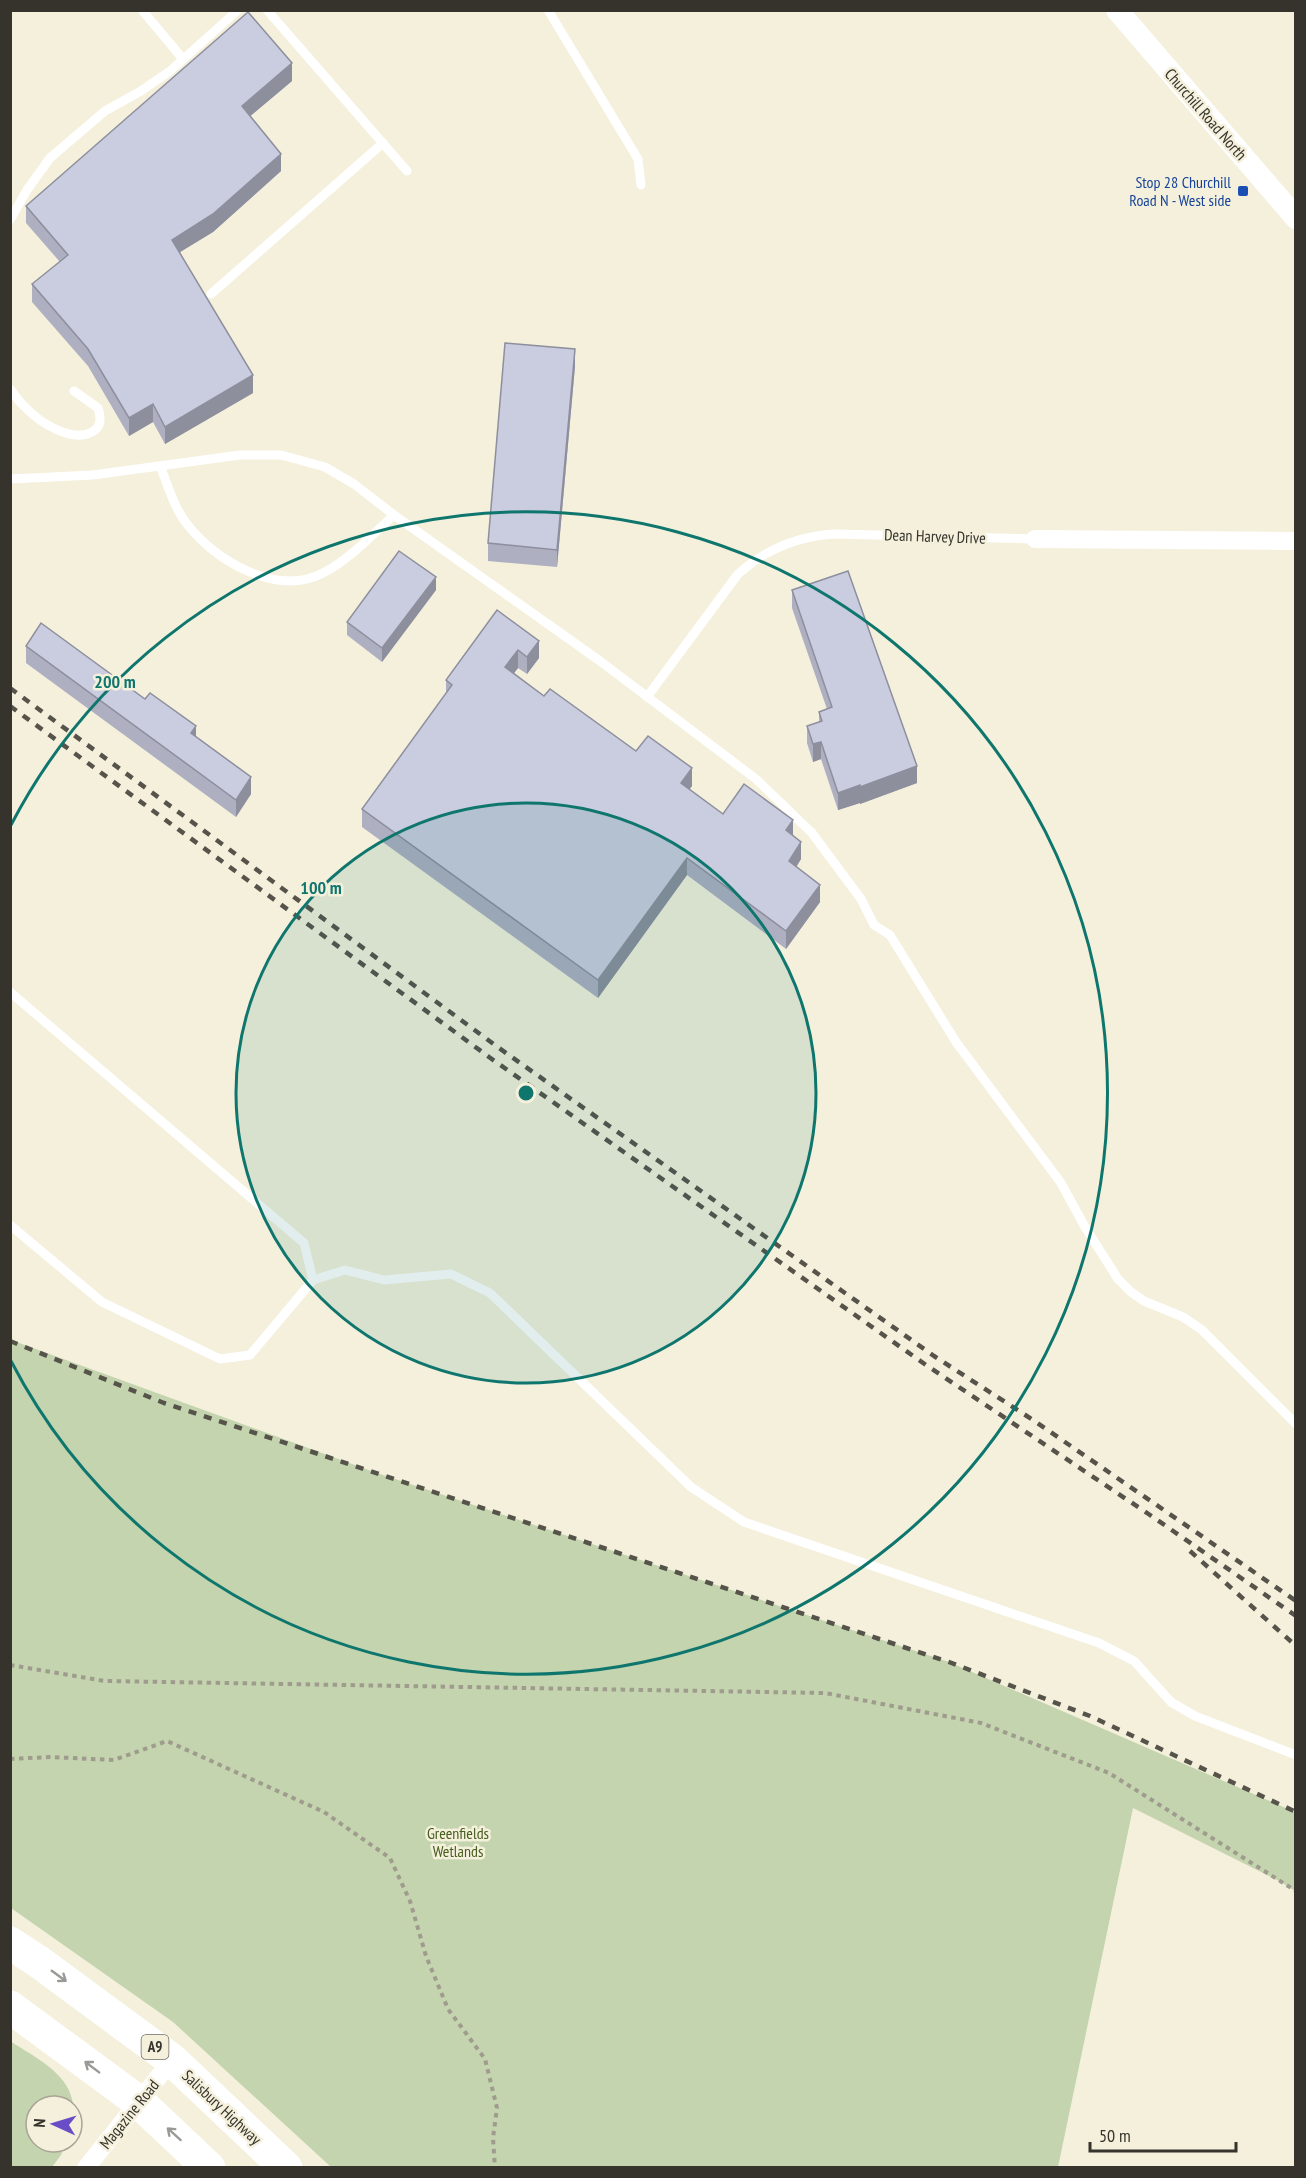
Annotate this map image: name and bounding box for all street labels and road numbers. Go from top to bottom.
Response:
street label: Churchill Road North [1161,64,1251,164]
street label: Dean Harvey Drive [884,524,986,548]
road number: A9 [142,2035,168,2059]
street label: Salisbury Highway [178,2065,266,2149]
street label: Magazine Road [95,2075,163,2153]

